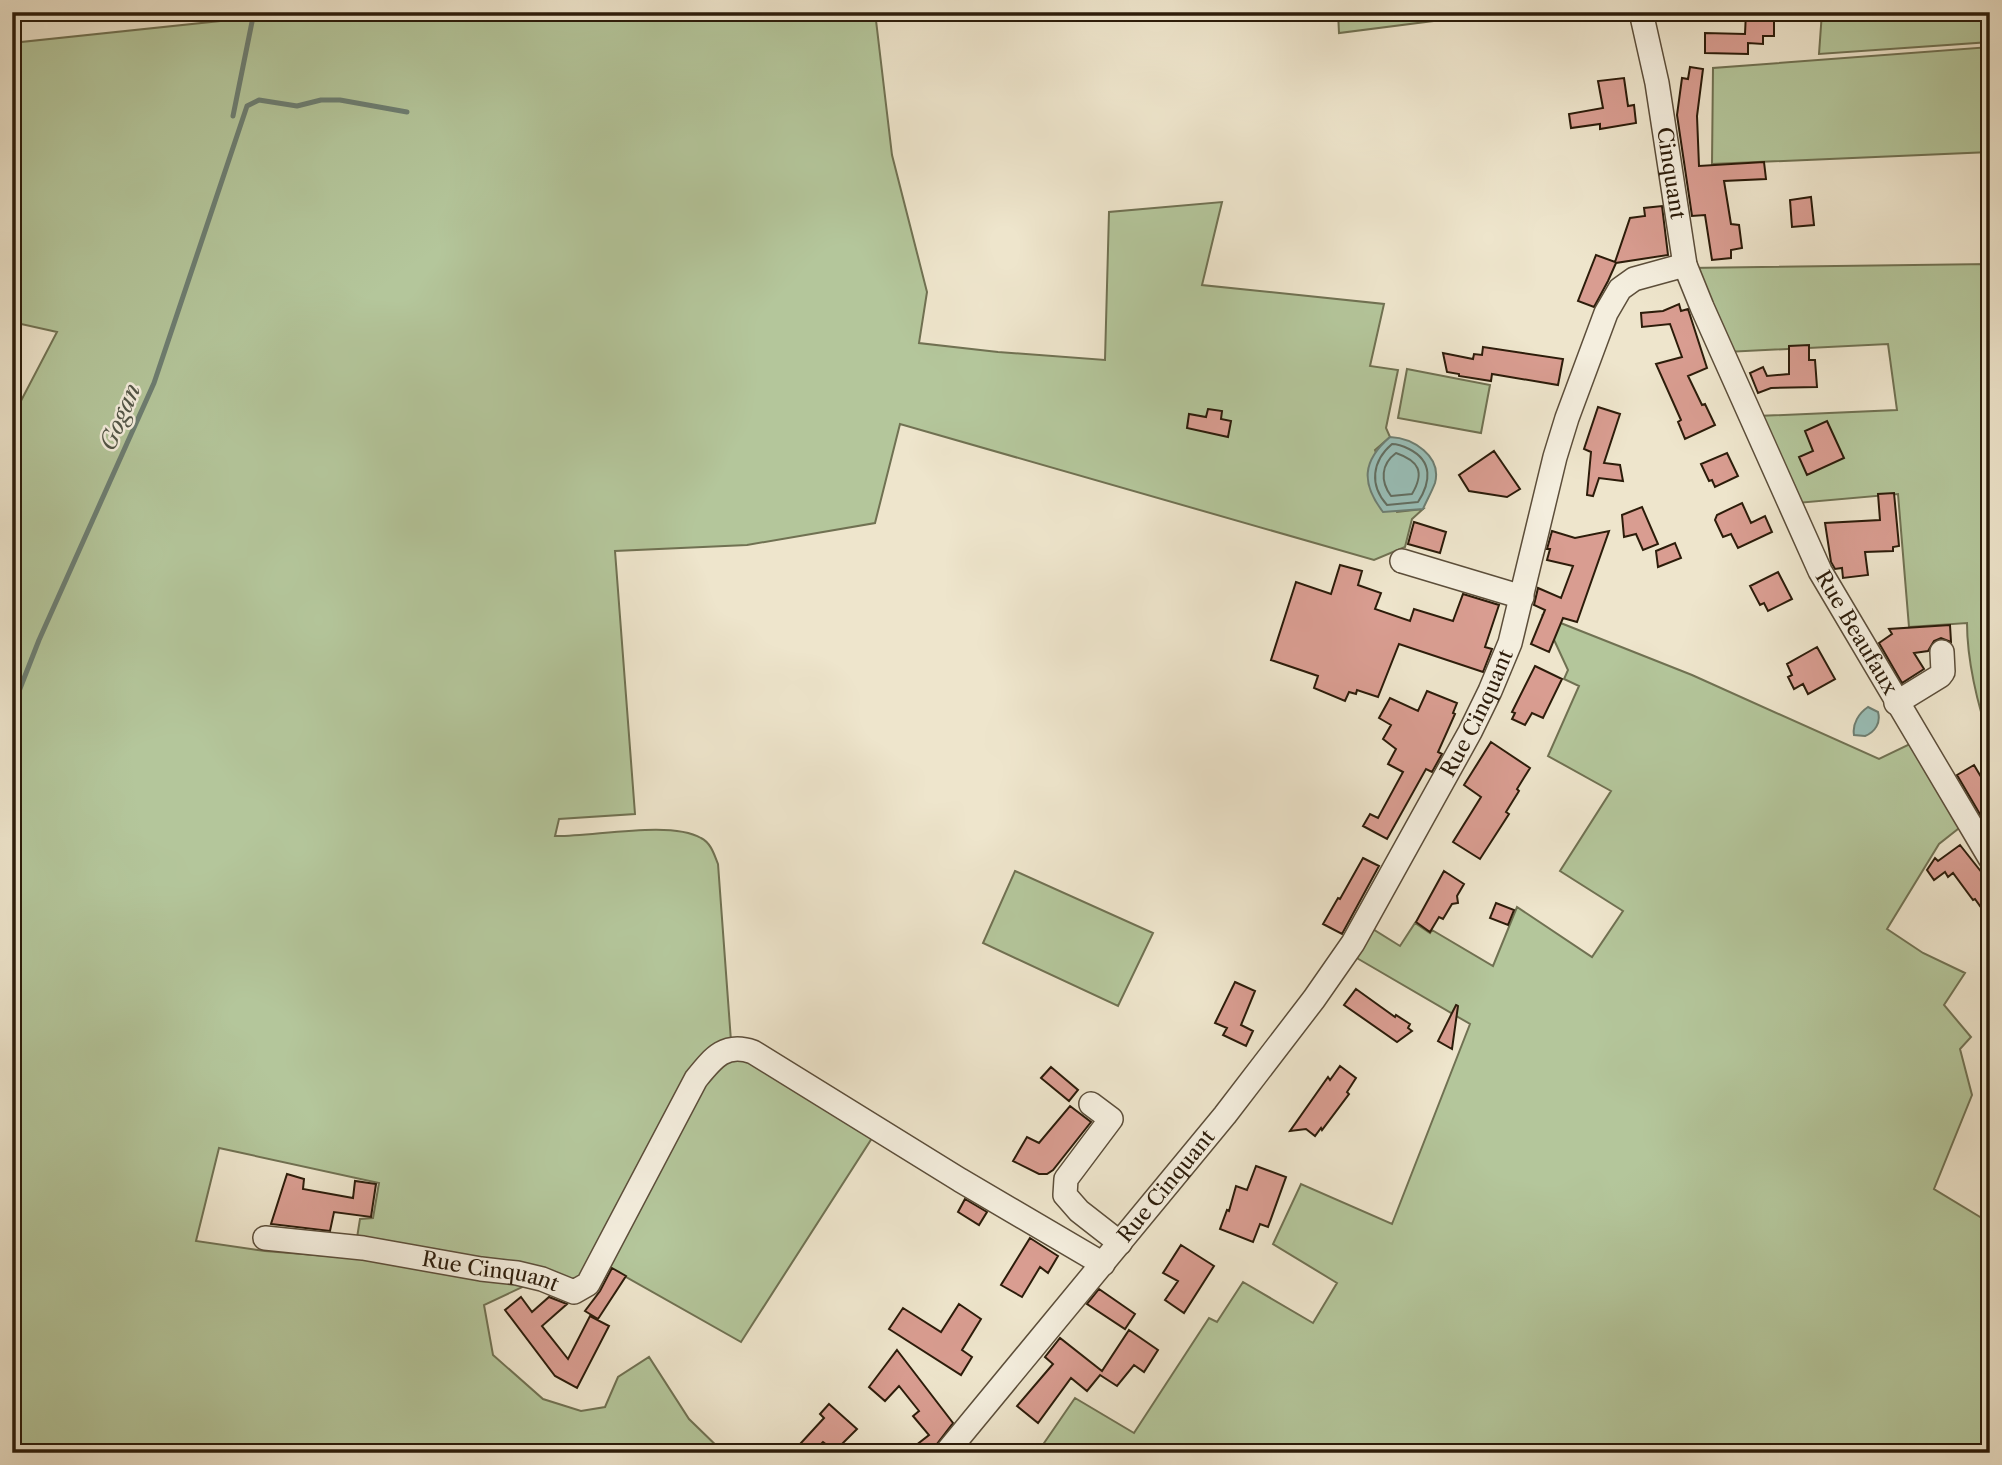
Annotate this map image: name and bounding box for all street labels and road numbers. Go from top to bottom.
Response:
street label: Cinquant [1652,125,1691,222]
street label: Rue Beaufaux [1811,566,1904,700]
street label: Rue Cinquant [1435,645,1518,781]
street label: Rue Cinquant [1112,1124,1220,1247]
street label: Rue Cinquant [420,1246,563,1297]

